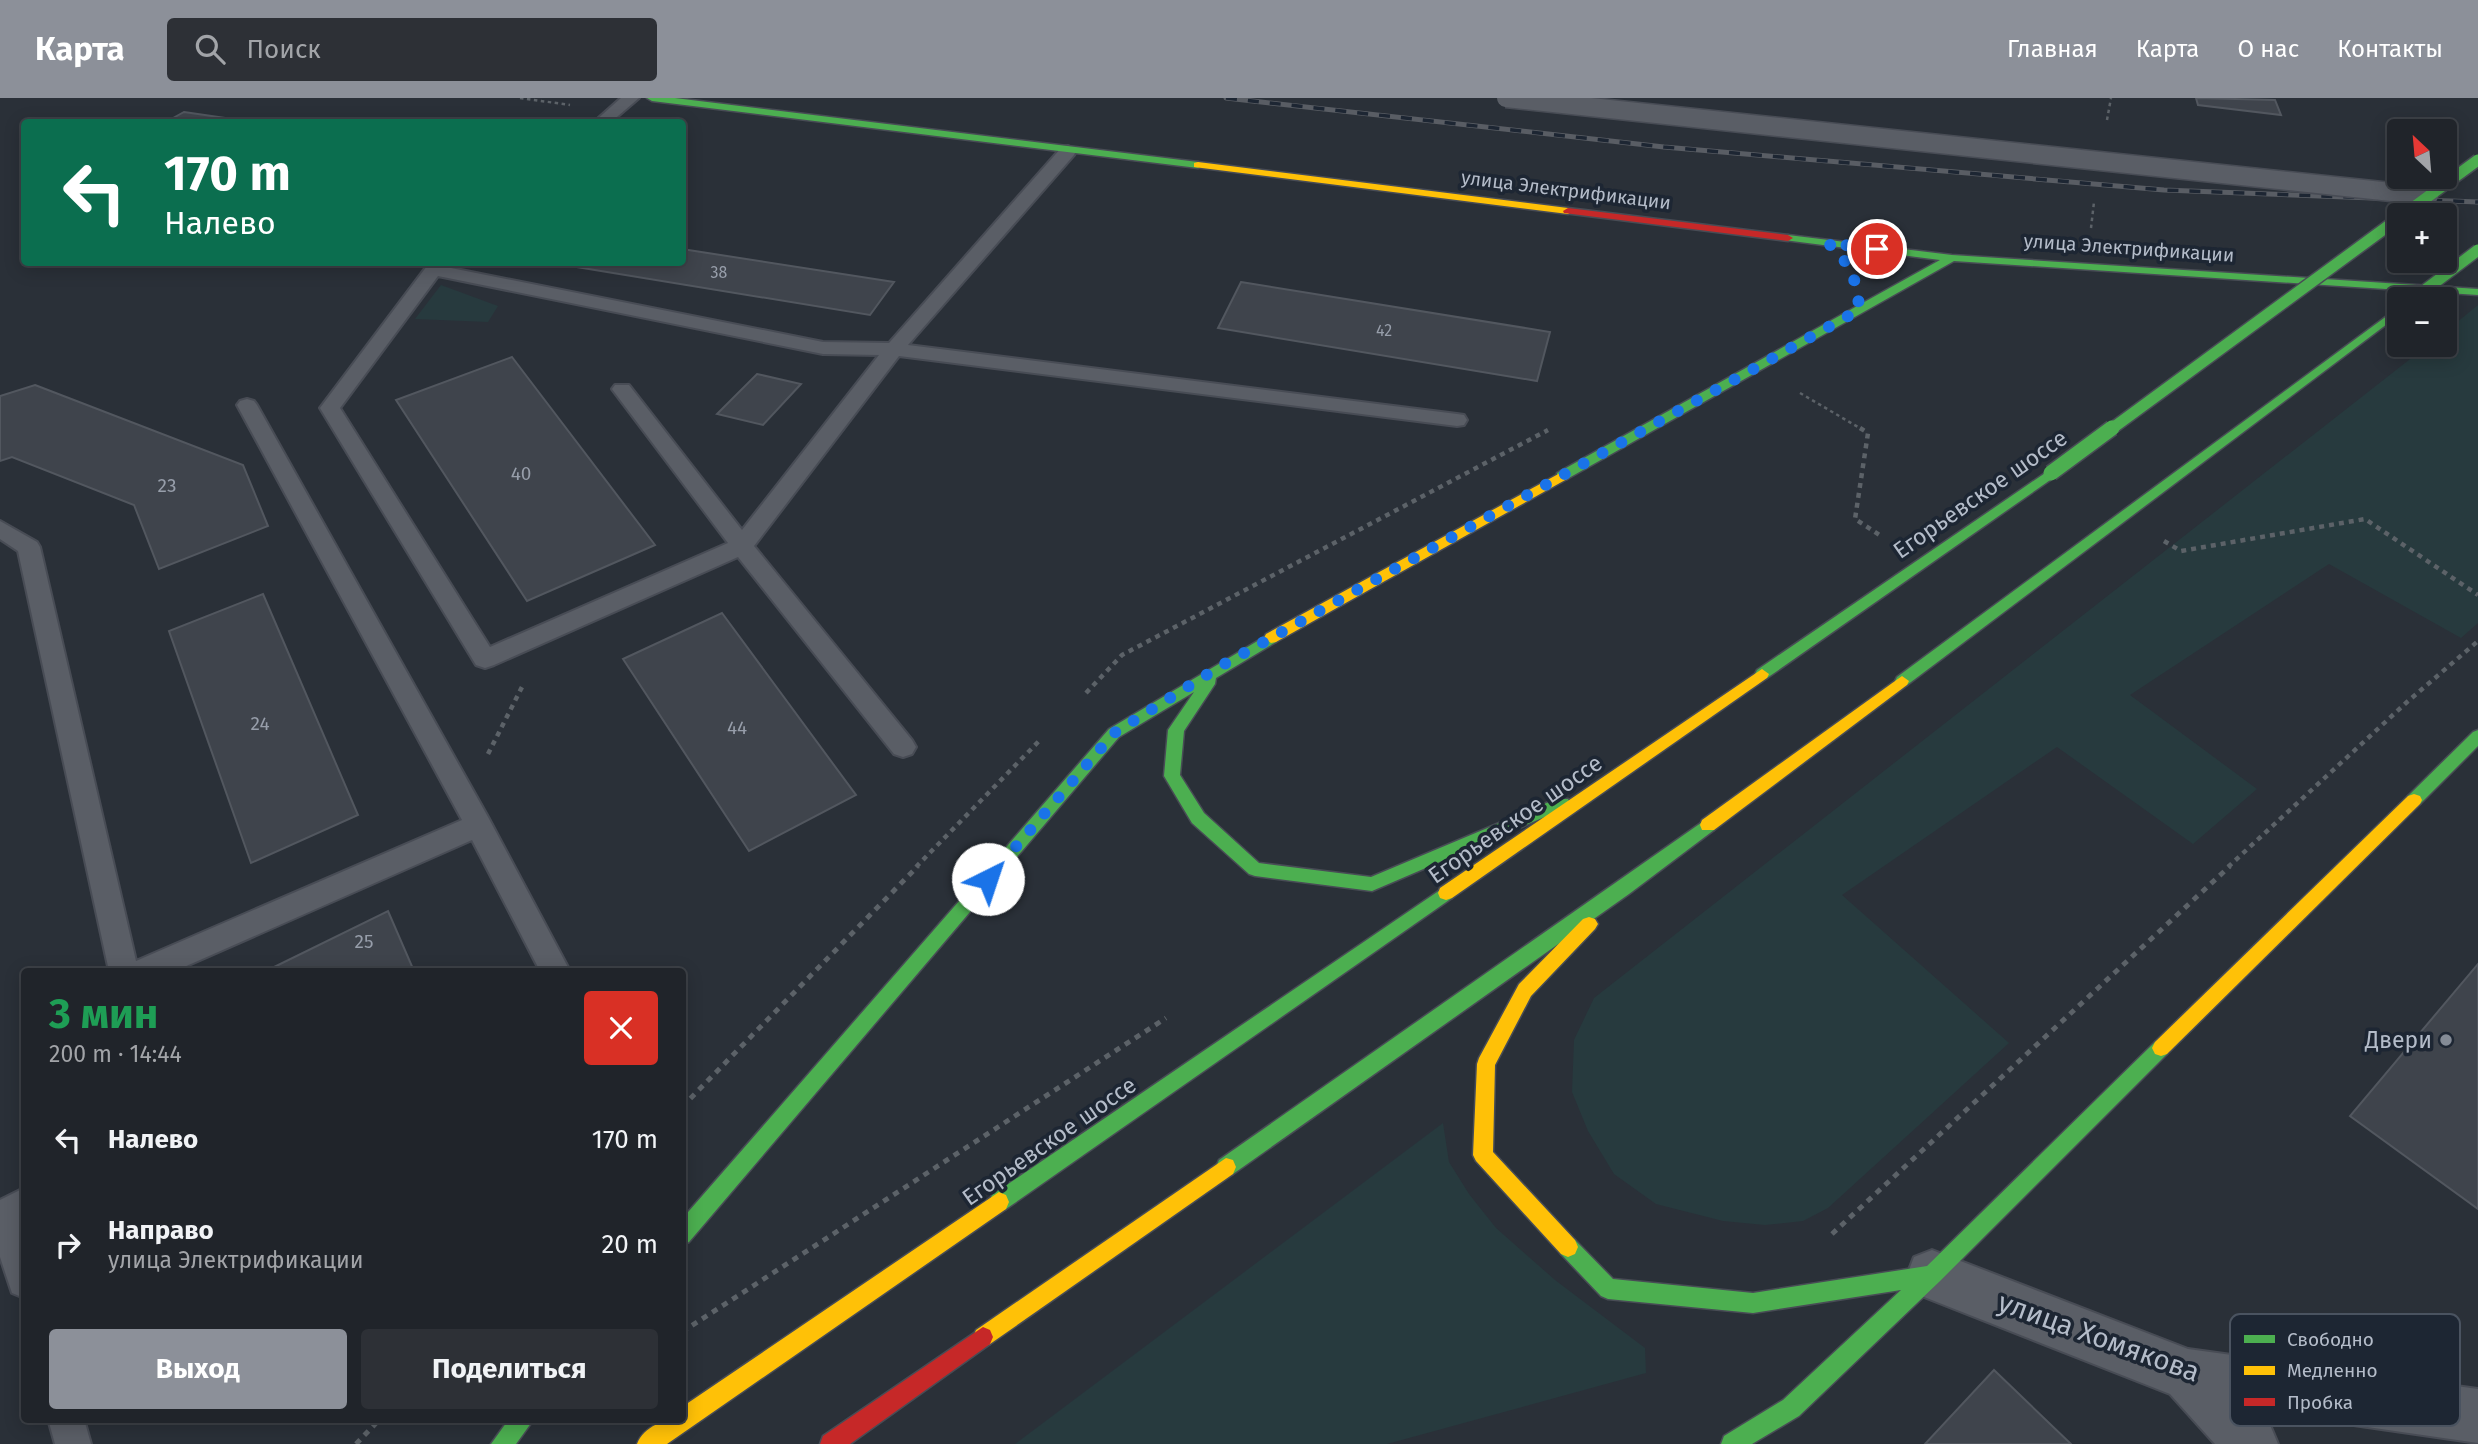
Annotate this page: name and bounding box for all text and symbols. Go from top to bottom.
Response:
search box [167,18,657,81]
text: Карта [35,29,125,69]
icon: search [191,30,229,68]
text: Поиск [247,34,321,65]
text: Главная [2007,35,2098,63]
text: Карта [2136,35,2199,63]
text: О нас [2237,35,2299,63]
text: Контакты [2337,35,2443,63]
north arrow [2387,119,2457,189]
map controls [2387,119,2457,357]
text: 170 m [164,144,291,203]
icon: left [49,147,140,238]
street label: улица Электрификации [1460,166,1672,214]
button: + [2387,203,2457,273]
text: Налево [164,204,276,242]
pin [1847,219,1907,279]
street label: улица Электрификации [2023,229,2235,267]
icon: arrive [1858,230,1896,268]
house number: 38 [711,263,728,282]
button: − [2387,287,2457,357]
house number: 42 [1376,321,1392,340]
street label: Егорьевское шоссе [1888,423,2072,565]
house number: 40 [511,462,531,485]
house number: 23 [158,474,176,497]
house number: 24 [250,712,270,735]
house number: 44 [727,716,747,739]
street label: Егорьевское шоссе [1423,748,1607,890]
position arrow [951,842,1025,916]
house number: 25 [355,930,373,953]
text: 3 мин [49,989,158,1039]
button: close [584,991,658,1065]
place label: Двери [2364,1026,2432,1054]
marker: Двери [2438,1032,2454,1048]
text: 200 m · 14:44 [49,1040,182,1068]
street label: Егорьевское шоссе [957,1070,1141,1212]
icon: left [49,1121,87,1159]
text: Налево [108,1124,198,1155]
text: 170 m [592,1124,658,1155]
text: Направо [108,1215,214,1246]
icon: right [49,1226,87,1264]
text: 20 m [601,1229,658,1260]
text: улица Электрификации [108,1246,364,1274]
street label: улица Хомякова [1994,1285,2204,1389]
legend [2230,1314,2460,1426]
text: Свободно [2287,1328,2374,1351]
button: Выход [49,1329,347,1409]
button: Поделиться [361,1329,658,1409]
text: Медленно [2287,1359,2378,1382]
text: Пробка [2287,1391,2353,1414]

